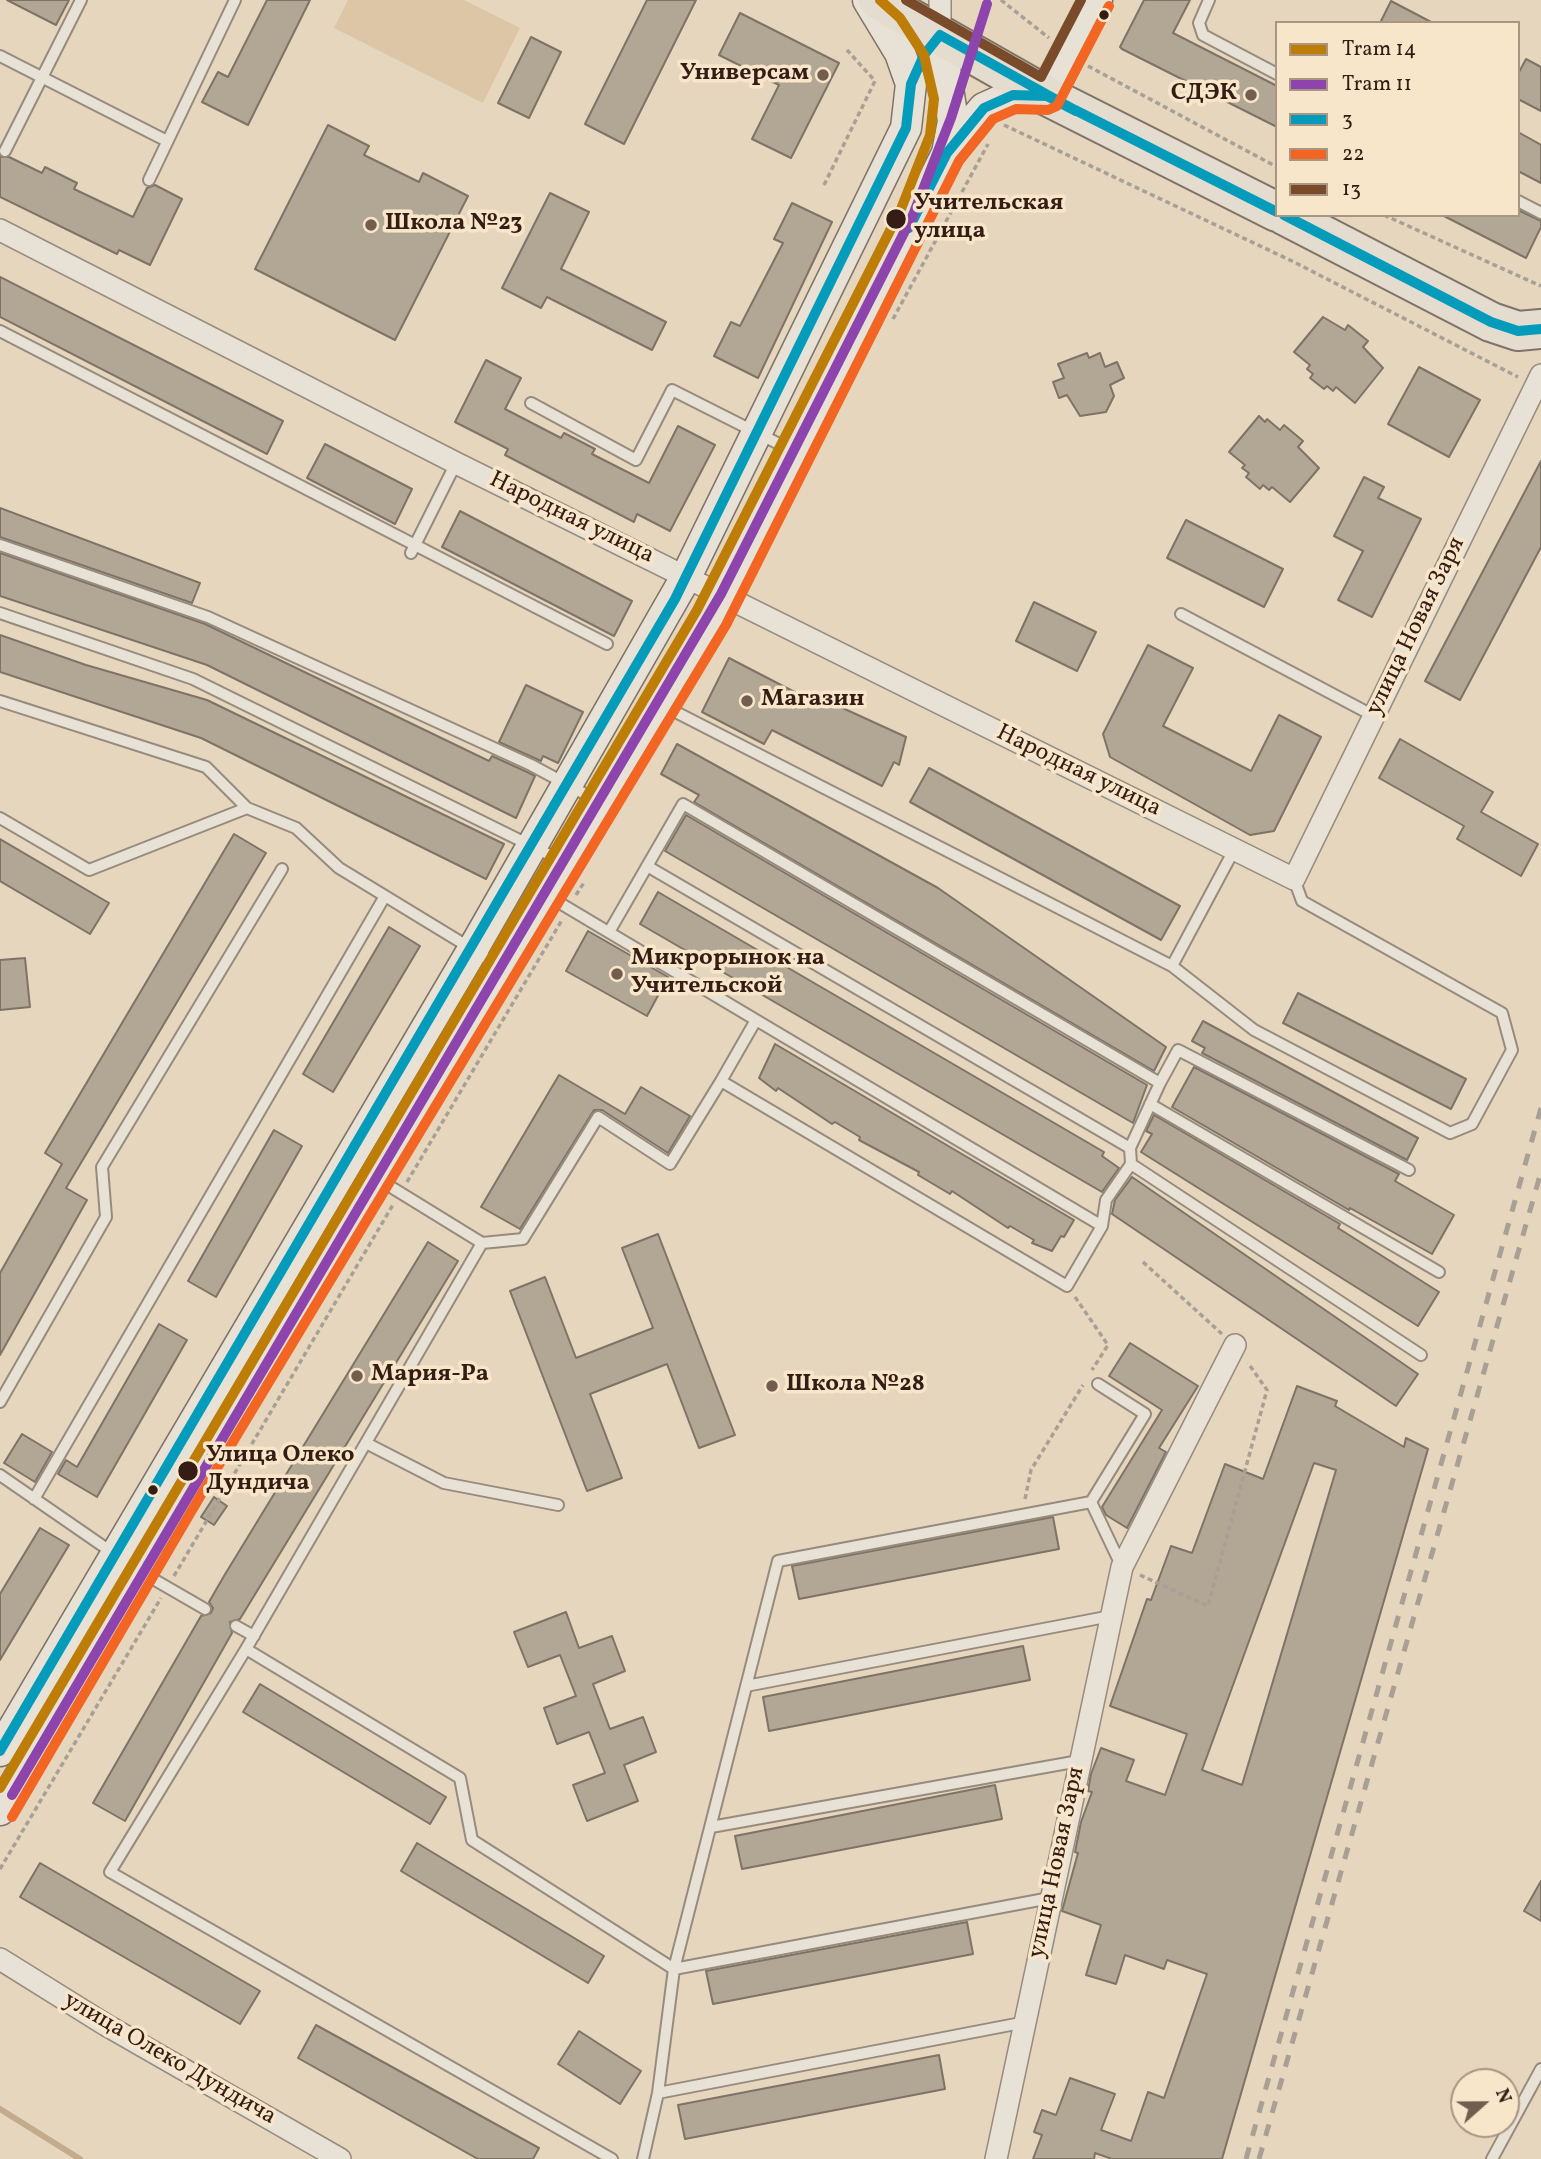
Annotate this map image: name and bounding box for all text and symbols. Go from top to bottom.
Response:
unlabelled marker [1097,8,1111,22]
legend [1275,21,1520,217]
text: Tram 14 [1342,35,1416,64]
place label: Универсам [680,61,809,89]
marker: Универсам [815,67,831,83]
text: Tram 11 [1342,70,1412,99]
place label: СДЭК [1171,81,1237,109]
marker: СДЭК [1243,87,1259,103]
text: 3 [1342,105,1353,134]
text: 22 [1342,140,1365,169]
text: 13 [1342,175,1361,204]
place label: Учительская улица [914,191,1063,247]
marker: Учительская улица [884,207,908,231]
place label: Школа №23 [385,211,523,239]
marker: Школа №23 [363,217,379,233]
street label: Народная улица [484,467,658,571]
street label: улица Новая Заря [1361,533,1473,721]
place label: Магазин [761,687,864,715]
marker: Магазин [739,693,755,709]
street label: Народная улица [991,720,1165,824]
place label: Микрорынок на Учительской [631,946,825,1002]
marker: Микрорынок на Учительской [609,966,625,982]
place label: Мария-Ра [371,1362,489,1390]
marker: Мария-Ра [349,1368,365,1384]
place label: Школа №28 [786,1372,925,1400]
marker: Школа №28 [764,1378,780,1394]
place label: Улица Олеко Дундича [206,1443,354,1499]
marker: Улица Олеко Дундича [176,1459,200,1483]
unlabelled marker [146,1483,160,1497]
street label: улица Новая Заря [1024,1765,1092,1961]
street label: улица Олеко Дундича [57,1987,281,2133]
north arrow [1450,2068,1520,2138]
text: N [1488,2085,1517,2107]

